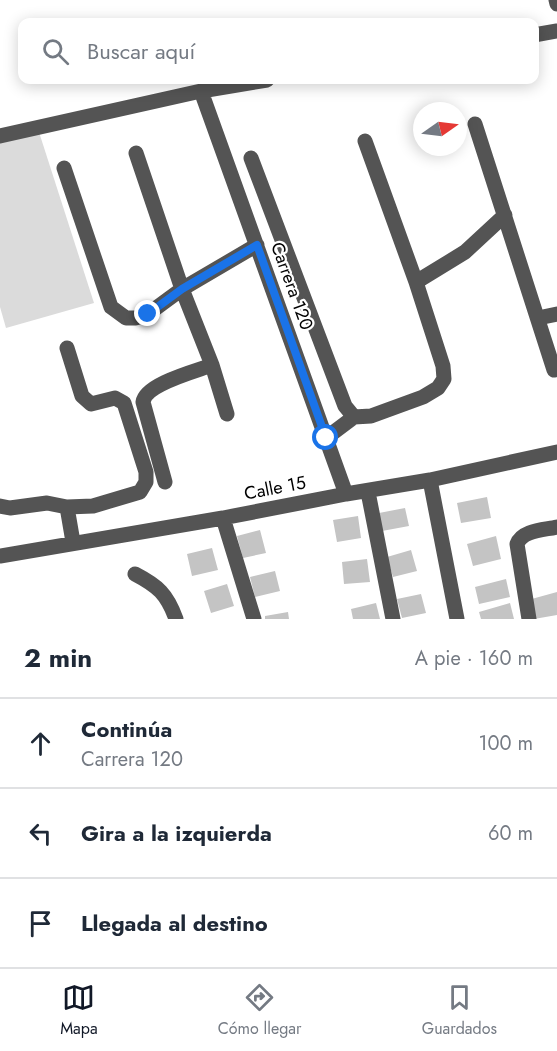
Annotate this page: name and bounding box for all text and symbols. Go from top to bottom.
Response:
search box [18,18,539,84]
icon: search [39,35,72,68]
text: Buscar aquí [87,35,195,67]
north arrow [413,102,467,156]
street label: Carrera 120 [264,238,320,334]
route end [134,300,160,326]
route start [312,424,338,450]
street label: Calle 15 [242,469,308,507]
text: 2 min [24,639,92,677]
text: A pie · 160 m [415,644,533,673]
text: Continúa [81,713,172,745]
icon: ahead [24,727,57,760]
text: 100 m [478,729,533,758]
text: Carrera 120 [81,745,183,774]
icon: left [24,817,57,850]
text: Gira a la izquierda [81,817,272,849]
text: 60 m [488,819,533,848]
icon: arrive [24,907,57,940]
text: Llegada al destino [81,907,268,939]
tab: Mapa [60,981,98,1040]
tab: Cómo llegar [218,981,301,1040]
tab: Guardados [422,981,497,1040]

